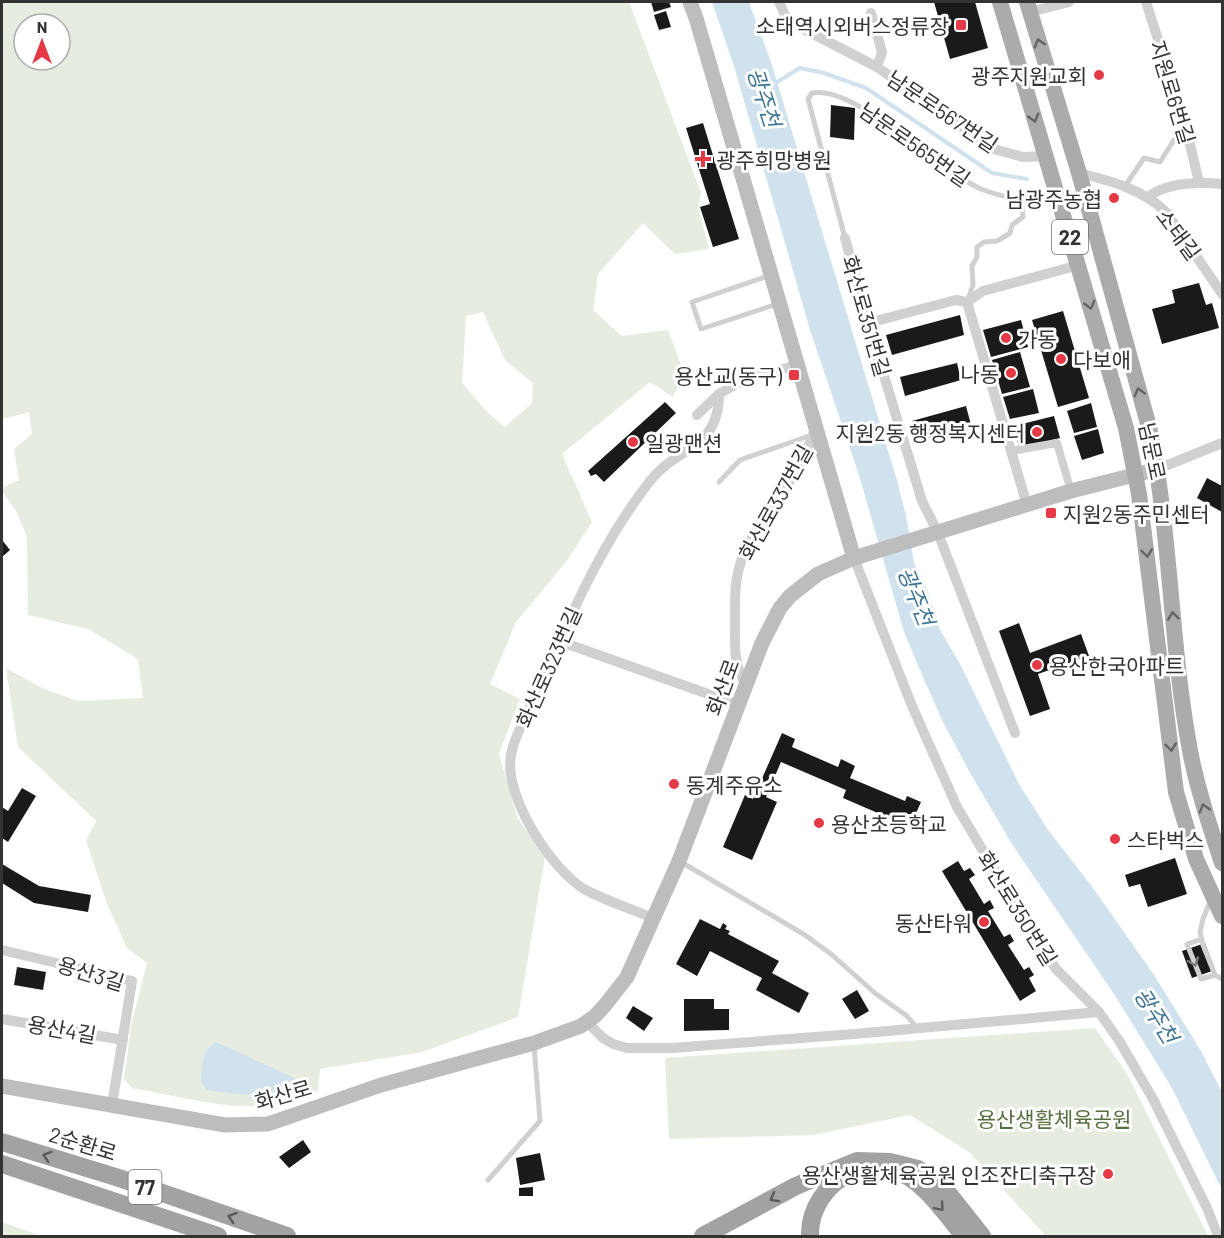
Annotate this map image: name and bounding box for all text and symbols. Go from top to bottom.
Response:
north arrow [12,12,72,72]
place label: 소태역시외버스정류장 [756,13,949,38]
text: N [37,17,47,36]
marker: 소태역시외버스정류장 [954,18,968,32]
street label: 지원로6번길 [1145,37,1201,147]
one-way arrow [1034,38,1046,49]
place label: 광주지원교회 [971,63,1087,88]
water label: 광주천 [743,64,788,133]
street label: 남문로567번길 [883,65,1003,157]
marker: 광주지원교회 [1092,68,1106,82]
street label: 남문로565번길 [855,97,975,191]
one-way arrow [1027,112,1039,123]
place label: 광주희망병원 [716,147,832,172]
marker: 광주희망병원 [694,150,712,168]
place label: 남광주농협 [1005,186,1102,211]
marker: 남광주농협 [1107,191,1121,205]
street label: 소태길 [1152,203,1206,265]
road number: 22 [1052,220,1088,254]
street label: 화산로351번길 [838,252,896,380]
one-way arrow [1083,299,1095,310]
place label: 가동 [1018,326,1057,351]
marker: 가동 [999,331,1013,345]
place label: 다보애 [1073,347,1131,372]
marker: 다보애 [1054,352,1068,366]
place label: 나동 [960,361,999,386]
place label: 용산교(동구) [674,363,783,388]
marker: 나동 [1004,366,1018,380]
marker: 용산교(동구) [787,368,801,382]
one-way arrow [1134,387,1146,398]
place label: 지원2동 행정복지센터 [836,420,1025,445]
street label: 남문로 [1135,420,1171,482]
marker: 지원2동 행정복지센터 [1030,425,1044,439]
place label: 일광맨션 [645,430,722,455]
marker: 일광맨션 [626,435,640,449]
street label: 화산로337번길 [733,440,817,564]
place label: 지원2동주민센터 [1063,501,1210,526]
marker: 지원2동주민센터 [1044,506,1058,520]
one-way arrow [1140,548,1152,558]
water label: 광주천 [894,563,941,632]
street label: 화산로323번길 [510,603,586,731]
one-way arrow [1167,611,1180,620]
place label: 용산한국아파트 [1049,653,1184,678]
street label: 화산로 [700,655,744,719]
marker: 용산한국아파트 [1030,658,1044,672]
one-way arrow [1164,742,1176,751]
place label: 동계주유소 [686,772,783,797]
marker: 동계주유소 [667,777,681,791]
one-way arrow [1199,803,1211,814]
place label: 용산초등학교 [831,811,947,836]
marker: 용산초등학교 [812,816,826,830]
place label: 스타벅스 [1127,827,1204,852]
marker: 스타벅스 [1108,832,1122,846]
street label: 화산로350번길 [973,846,1063,970]
place label: 동산타워 [895,910,972,935]
marker: 동산타워 [977,915,991,929]
street label: 용산3길 [54,951,128,995]
one-way arrow [1187,956,1199,967]
water label: 광주천 [1130,982,1186,1050]
street label: 용산4길 [26,1011,98,1047]
street label: 화산로 [252,1074,314,1114]
park label: 용산생활체육공원 [977,1106,1131,1131]
street label: 2순환로 [46,1121,120,1165]
one-way arrow [42,1150,53,1163]
place label: 용산생활체육공원 인조잔디축구장 [802,1162,1096,1187]
marker: 용산생활체육공원 인조잔디축구장 [1101,1167,1115,1181]
road number: 77 [128,1170,162,1204]
one-way arrow [769,1191,780,1202]
one-way arrow [932,1200,943,1211]
one-way arrow [227,1212,238,1225]

